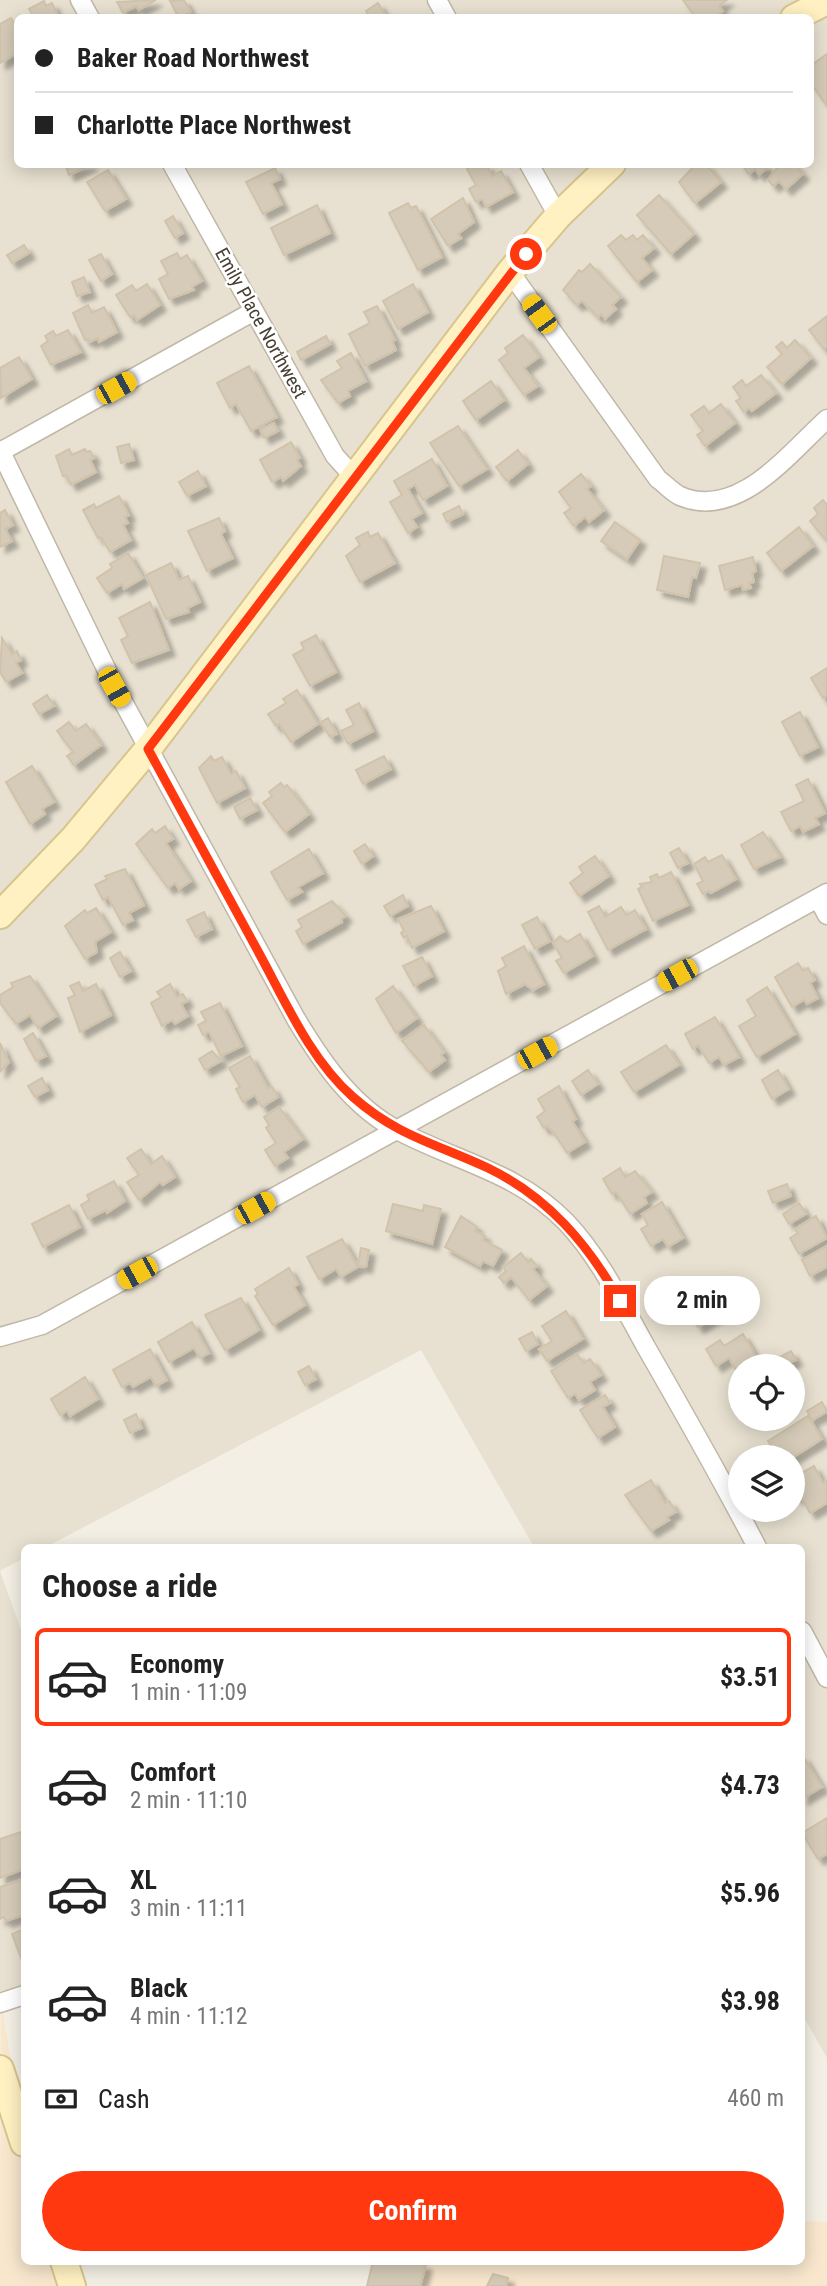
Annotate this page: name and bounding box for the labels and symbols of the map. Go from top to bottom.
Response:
route start [510,238,542,270]
street label: Emily Place Northwest [210,244,312,402]
car [519,291,560,337]
car [93,369,140,407]
car [95,664,134,710]
car [654,956,701,994]
car [514,1034,561,1072]
car [232,1189,279,1227]
car [114,1254,161,1292]
callout: 2 min [644,1276,760,1326]
route end [604,1285,636,1317]

